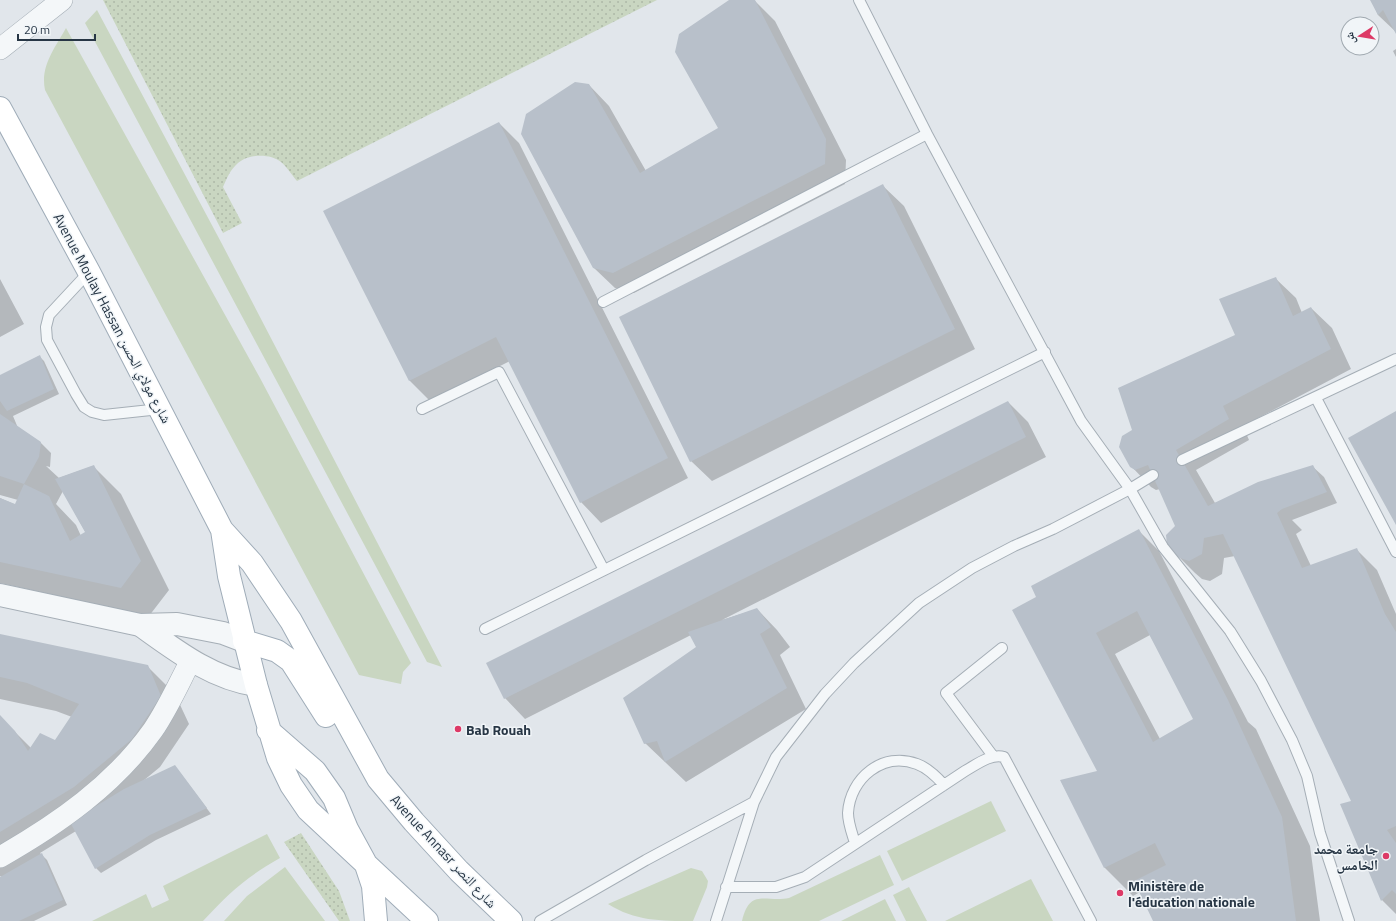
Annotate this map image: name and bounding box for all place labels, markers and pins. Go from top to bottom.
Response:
place label: Bab Rouah [466,719,531,740]
marker: Bab Rouah [453,724,463,734]
place label: جامعة محمد الخامس [1314,838,1378,875]
marker: جامعة محمد الخامس [1381,851,1391,861]
place label: Ministère de l'éducation nationale [1128,875,1255,912]
marker: Ministère de l'éducation nationale [1115,888,1125,898]

